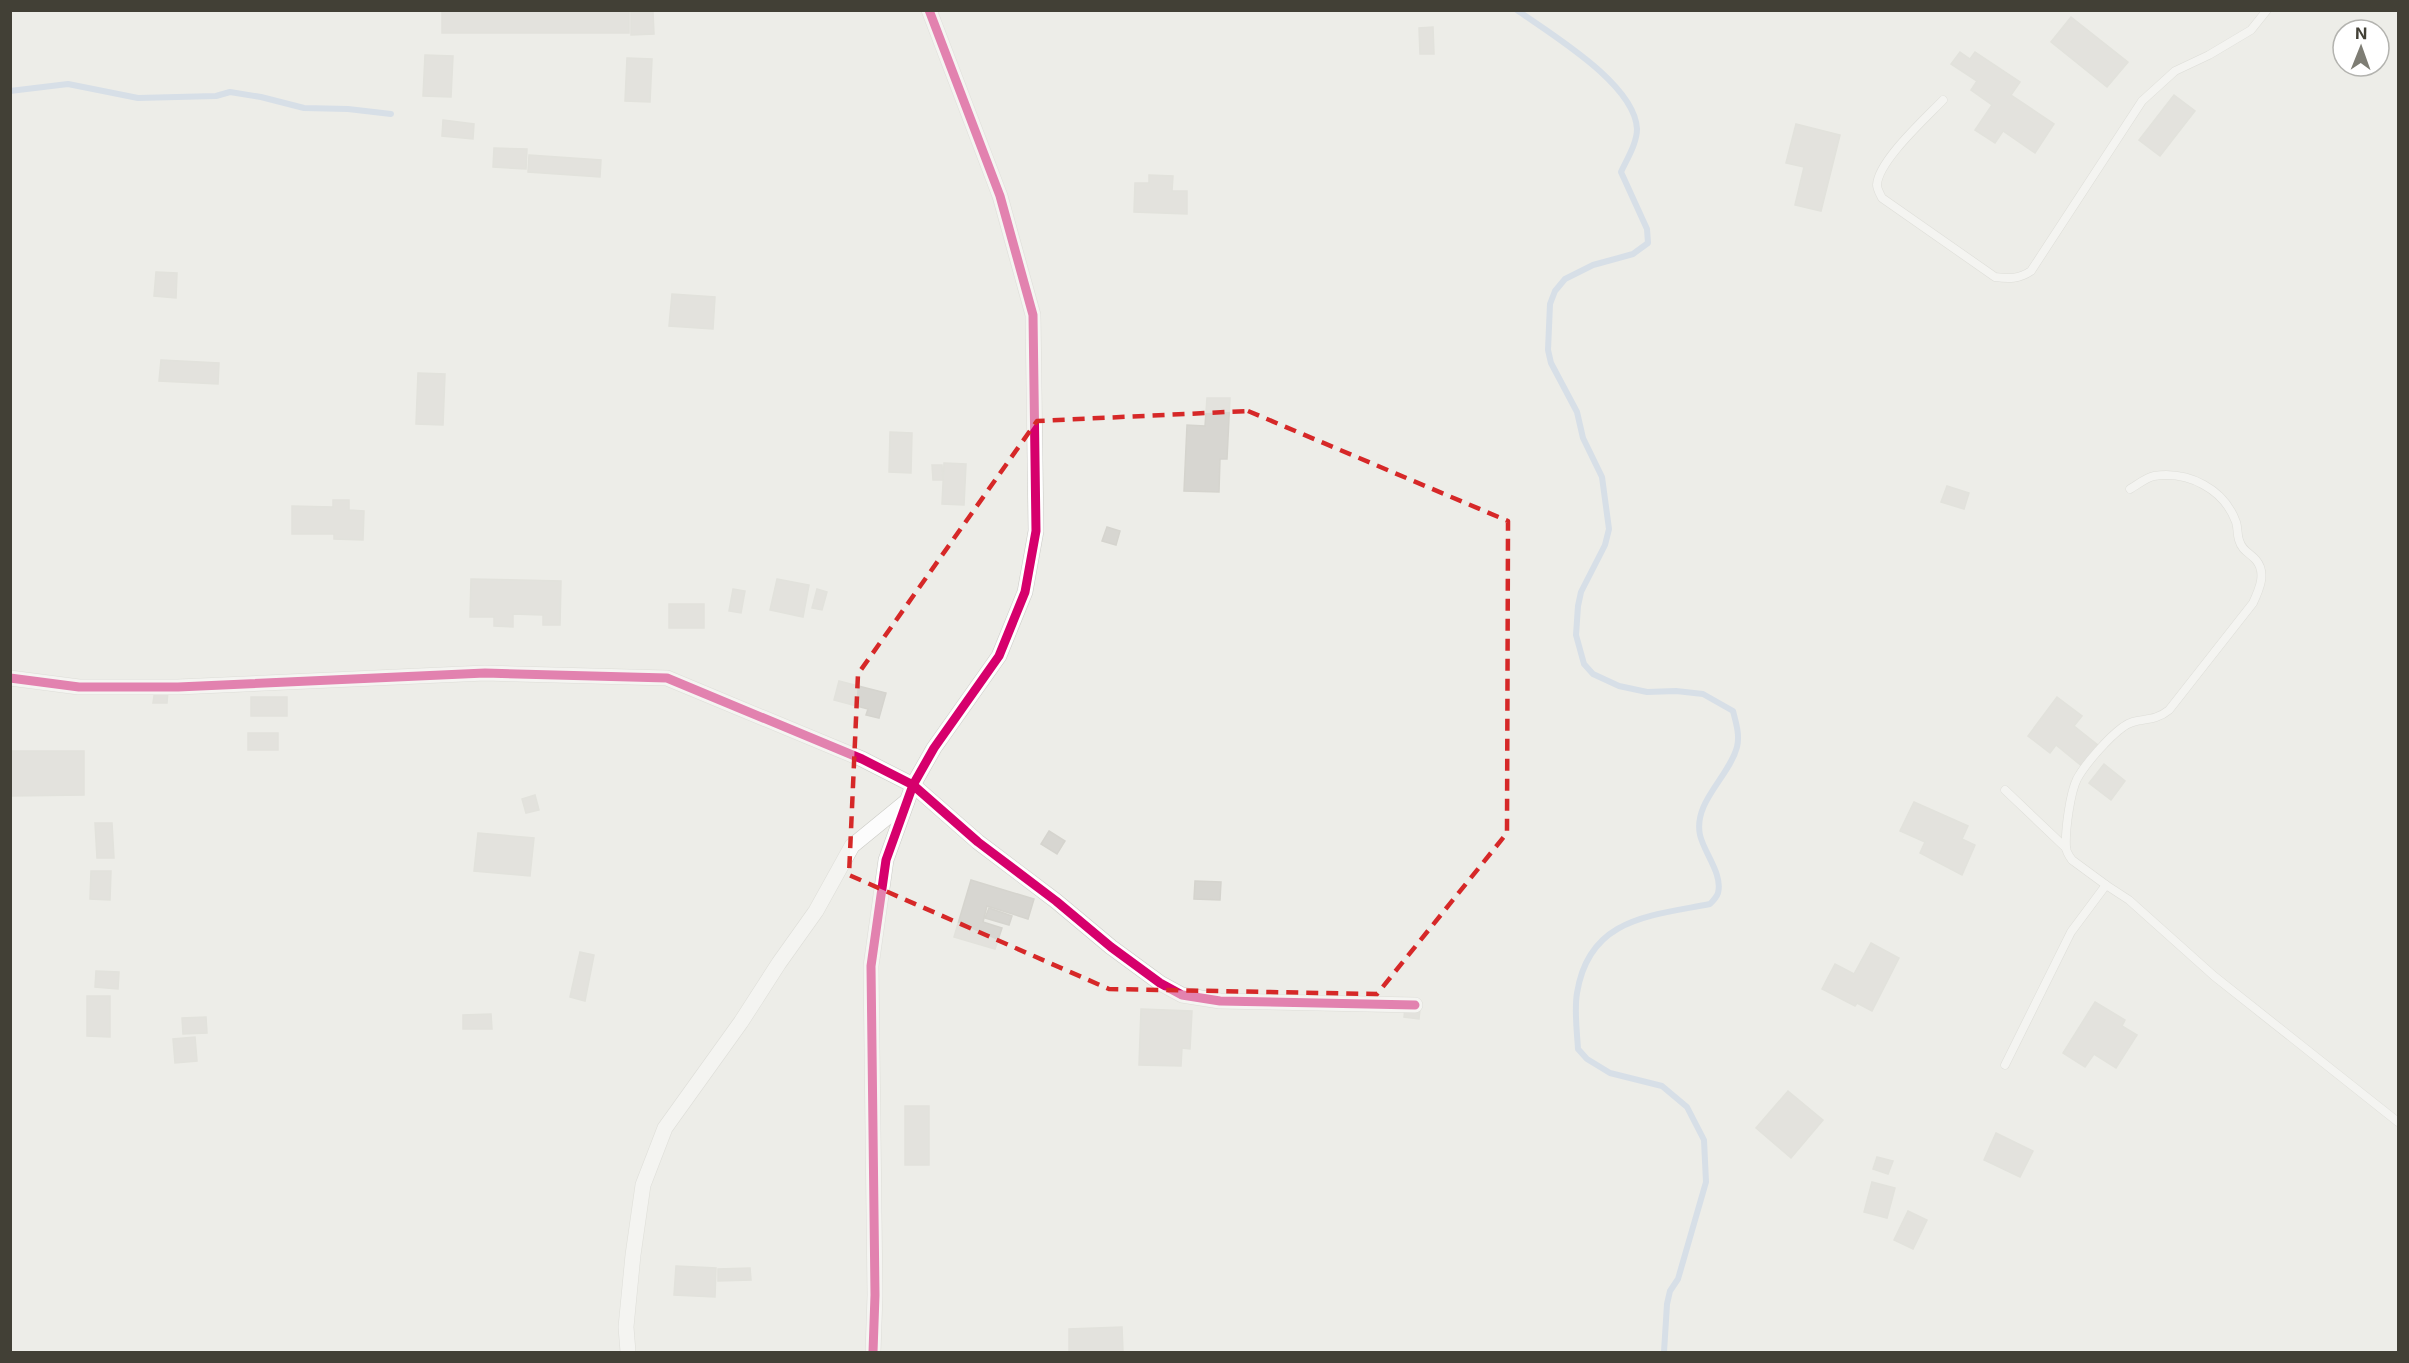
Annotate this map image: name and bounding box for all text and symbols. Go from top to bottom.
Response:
north arrow [2331,18,2391,78]
text: N [2355,23,2368,43]

